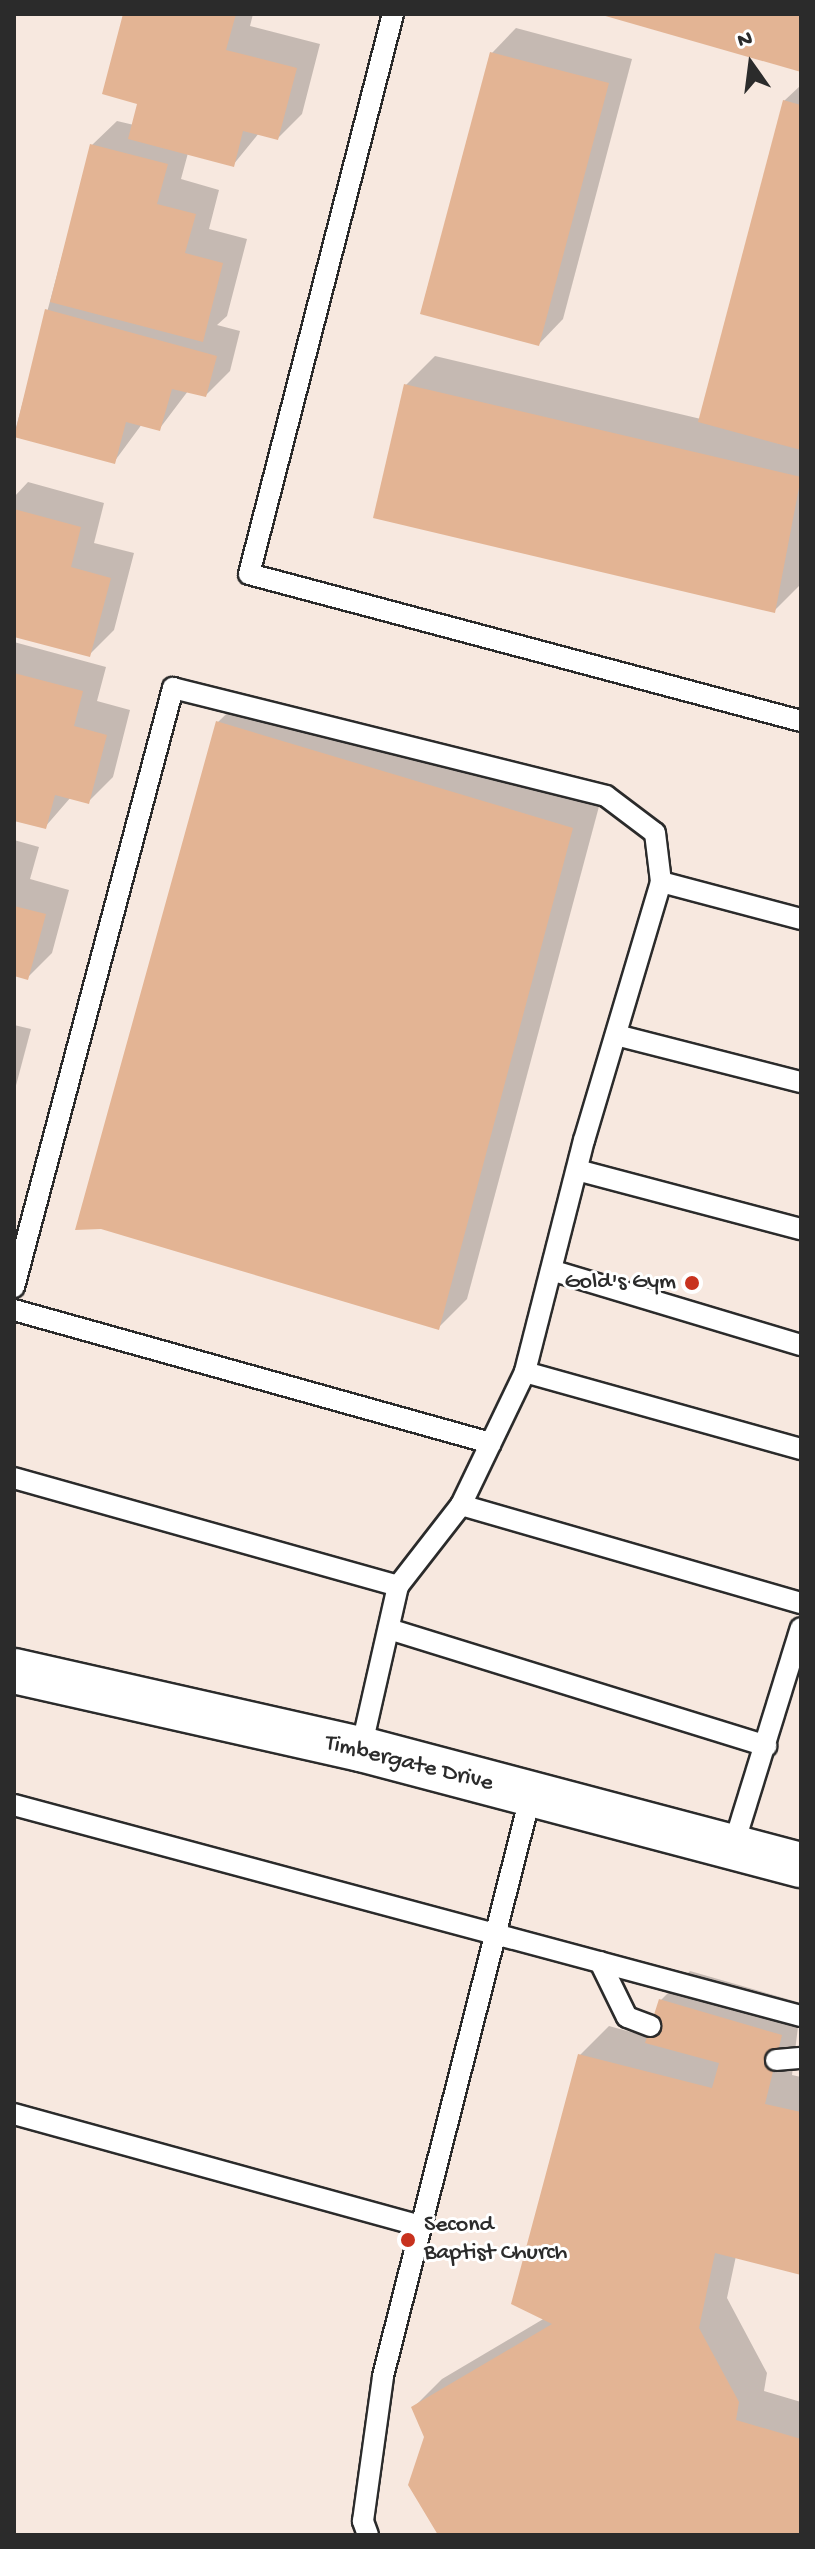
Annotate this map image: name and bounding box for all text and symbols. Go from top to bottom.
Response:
north arrow [711,24,791,104]
text: N [735,26,755,55]
place label: Gold's Gym [564,1269,676,1297]
marker: Gold's Gym [683,1274,701,1292]
street label: Timbergate Drive [322,1729,496,1799]
place label: Second Baptist Church [424,2212,567,2268]
marker: Second Baptist Church [399,2231,417,2249]

